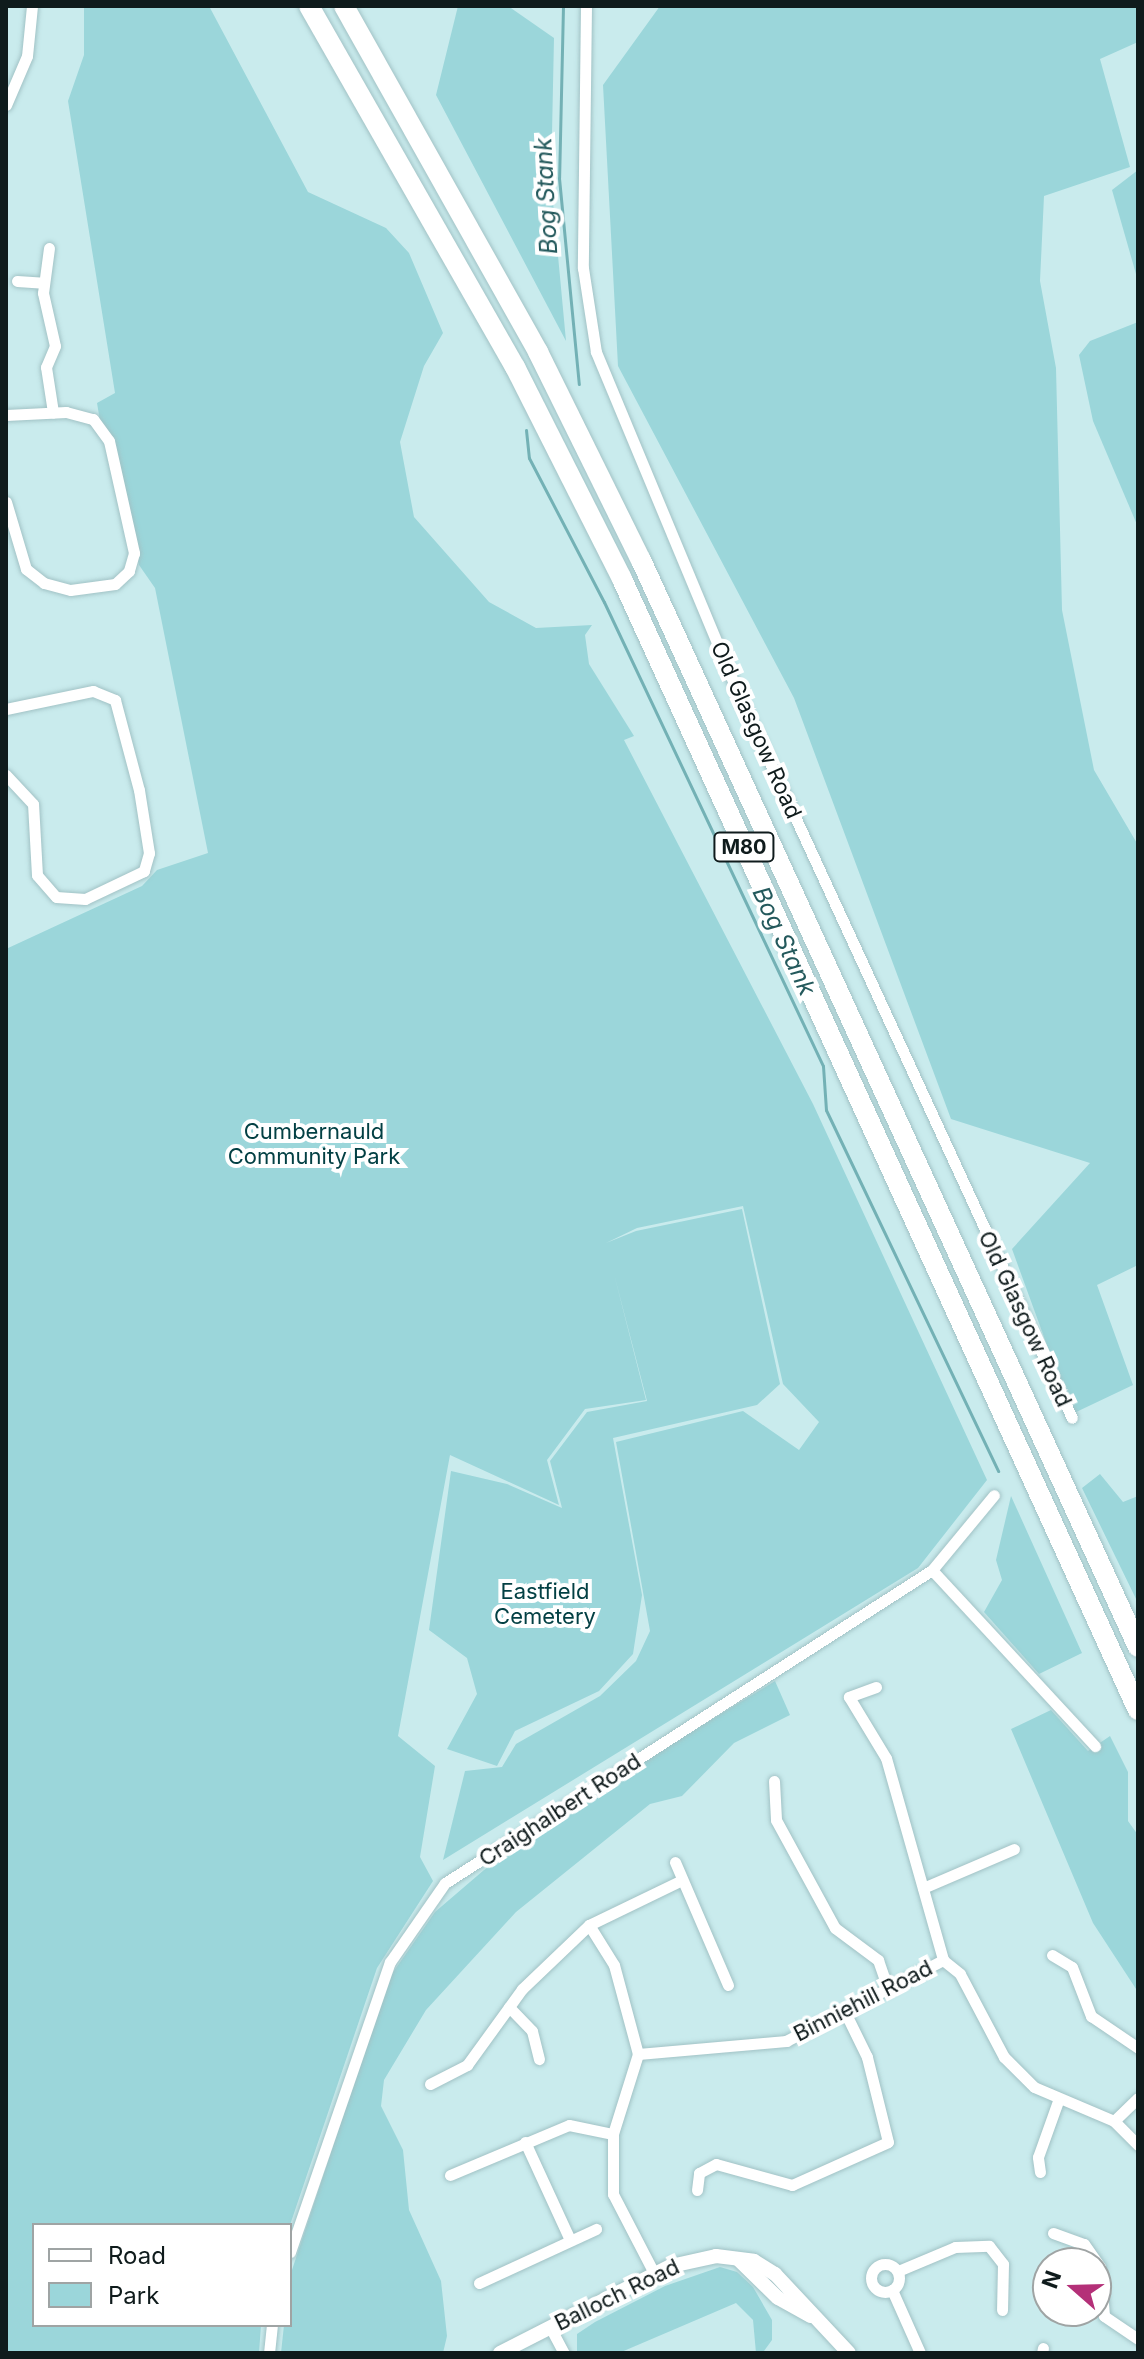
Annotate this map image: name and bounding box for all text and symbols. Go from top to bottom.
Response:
water label: Bog Stank [529,137,563,255]
street label: Old Glasgow Road [705,637,807,823]
road number: M80 [712,831,776,863]
water label: Bog Stank [746,882,822,1000]
park label: Cumbernauld Community Park [228,1118,400,1170]
street label: Old Glasgow Road [973,1227,1077,1411]
park label: Eastfield Cemetery [494,1578,596,1630]
street label: Craighalbert Road [474,1748,646,1872]
street label: Binniehill Road [789,1955,937,2047]
legend [32,2223,292,2327]
text: Road [108,2241,166,2270]
north arrow [1032,2247,1112,2327]
street label: Balloch Road [550,2253,684,2337]
text: N [1036,2267,1066,2292]
text: Park [108,2281,159,2310]

